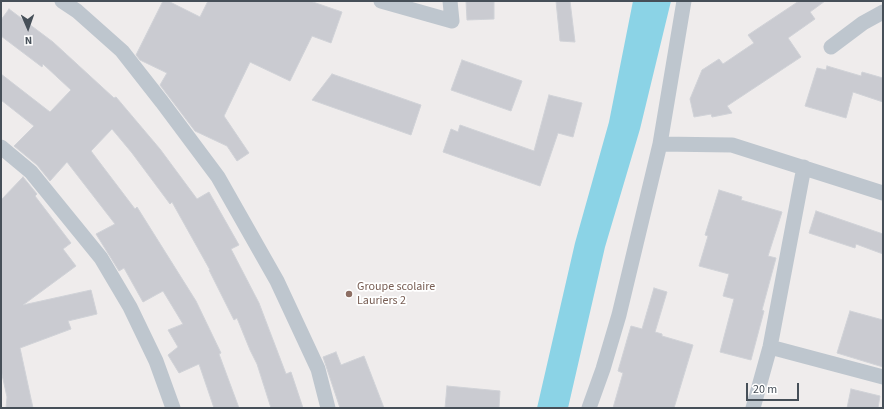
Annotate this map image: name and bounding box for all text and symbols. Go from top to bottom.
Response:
north arrow [8,8,48,48]
text: N [25,33,32,48]
place label: Groupe scolaire Lauriers 2 [357,280,435,308]
marker: Groupe scolaire Lauriers 2 [344,289,354,299]
scale bar [748,375,801,401]
text: 20 m [753,381,777,398]

